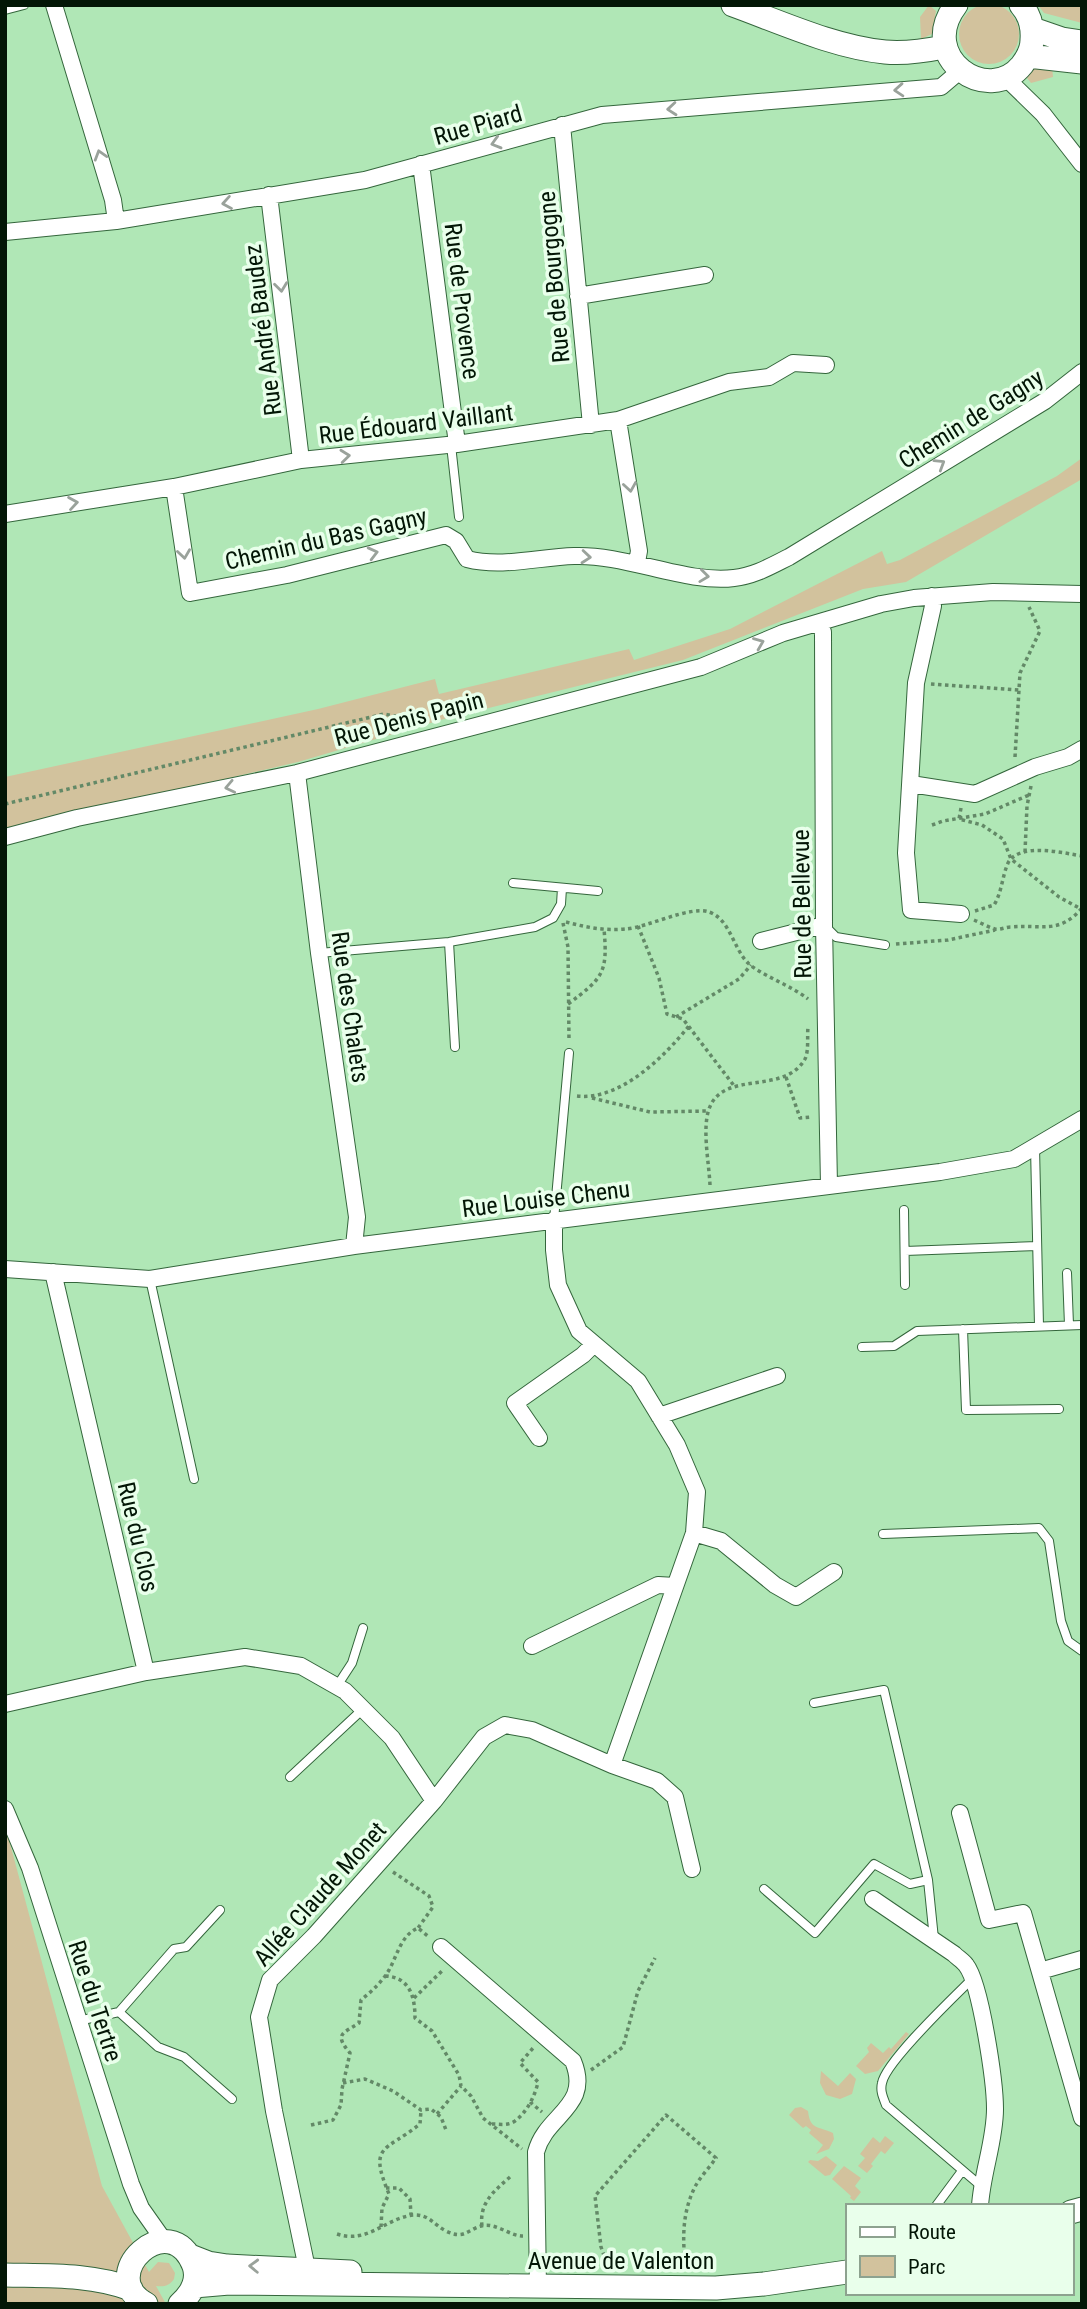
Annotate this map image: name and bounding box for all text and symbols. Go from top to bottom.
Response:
one-way arrow [893,82,904,97]
street label: Rue Piard [431,99,525,151]
one-way arrow [666,101,677,116]
one-way arrow [491,135,503,150]
one-way arrow [93,149,108,161]
street label: Rue de Bourgogne [533,190,575,364]
one-way arrow [221,195,233,210]
street label: Rue de Provence [439,221,485,381]
street label: Rue André Baudez [239,243,287,417]
one-way arrow [273,281,288,293]
street label: Chemin de Gagny [894,363,1048,475]
street label: Rue Édouard Vaillant [317,398,515,450]
one-way arrow [340,449,351,464]
one-way arrow [933,460,946,473]
one-way arrow [622,481,637,493]
one-way arrow [67,496,79,511]
street label: Chemin du Bas Gagny [222,502,430,576]
one-way arrow [367,547,379,561]
one-way arrow [176,548,191,560]
one-way arrow [580,549,591,564]
one-way arrow [699,568,710,583]
one-way arrow [752,637,764,651]
street label: Rue Denis Papin [331,686,487,752]
one-way arrow [224,779,236,794]
street label: Rue de Bellevue [787,829,817,979]
street label: Rue des Chalets [326,930,374,1084]
street label: Rue Louise Chenu [460,1175,632,1223]
street label: Rue du Clos [112,1479,164,1595]
street label: Allée Claude Monet [248,1816,392,1972]
street label: Rue du Tertre [62,1937,128,2065]
legend [846,2204,1073,2295]
text: Route [908,2220,956,2244]
street label: Avenue de Valenton [528,2247,714,2275]
text: Parc [908,2255,946,2279]
one-way arrow [248,2259,259,2274]

